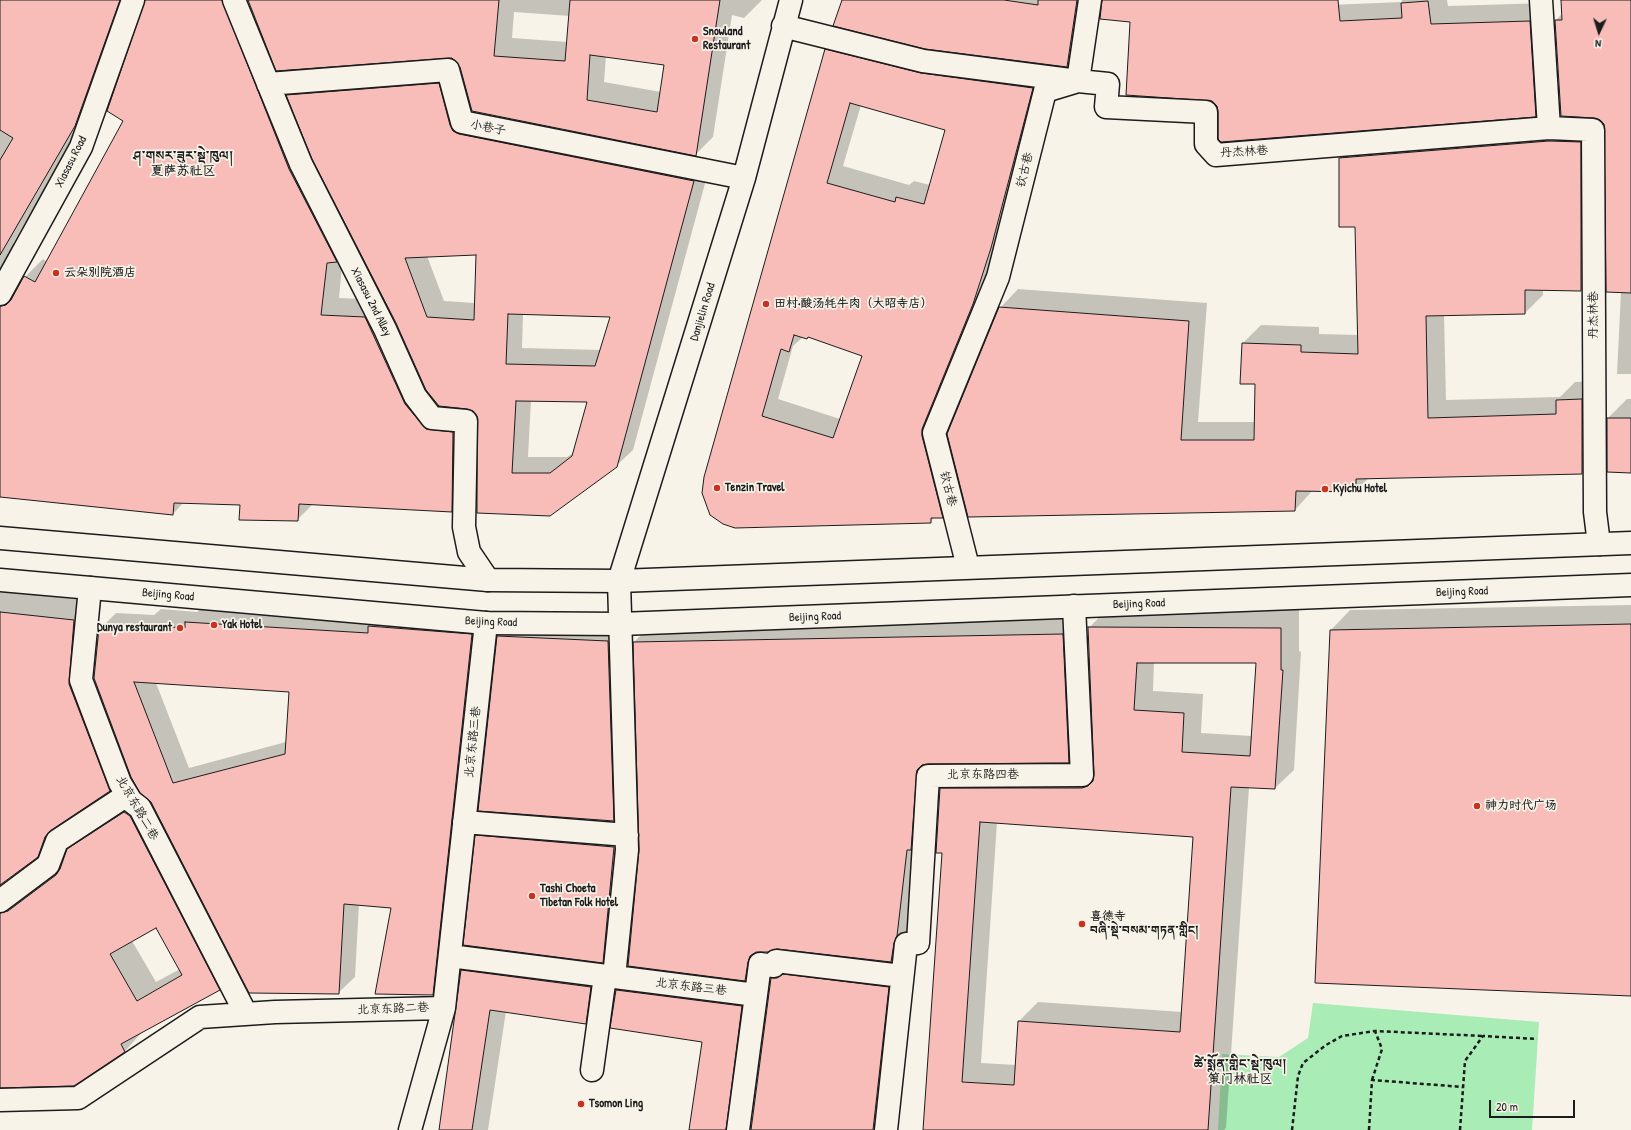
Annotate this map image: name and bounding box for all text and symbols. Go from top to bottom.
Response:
north arrow [1579,12,1619,52]
place label: Snowland Restaurant [703,25,750,53]
marker: Snowland Restaurant [690,34,700,44]
text: N [1595,37,1602,51]
street label: 小巷子 [469,117,507,139]
street label: Xiasasu Road [52,134,90,190]
street label: 丹杰林巷 [1220,144,1268,160]
district label: ཤ་གསར་ཟུར་སྡེ་ཁུལ། 夏萨苏社区 [133,149,233,180]
street label: 钦古巷 [1014,151,1036,189]
street label: Xiasasu 2nd Alley [347,265,395,339]
place label: 云朵别院酒店 [64,266,136,280]
marker: 云朵别院酒店 [51,268,61,278]
street label: Danjielin Road [687,281,719,343]
street label: 丹杰林巷 [1587,291,1601,339]
place label: 田村·酸汤牦牛肉（大昭寺店） [774,297,932,311]
marker: 田村·酸汤牦牛肉（大昭寺店） [761,299,771,309]
street label: 钦古巷 [937,470,959,508]
place label: Tenzin Travel [725,481,785,495]
place label: Kyichu Hotel [1333,482,1387,496]
marker: Tenzin Travel [712,483,722,493]
marker: Kyichu Hotel [1320,484,1330,494]
street label: Beijing Road [1436,584,1488,600]
street label: Beijing Road [141,586,195,604]
street label: Beijing Road [1113,596,1165,612]
street label: Beijing Road [789,609,841,625]
street label: Beijing Road [465,614,517,630]
place label: Yak Hotel [222,618,262,632]
marker: Yak Hotel [209,620,219,630]
place label: Dunya restaurant [97,621,172,635]
marker: Dunya restaurant [175,623,185,633]
street label: 北京东路三巷 [462,705,484,779]
street label: 北京东路四巷 [947,768,1019,782]
street label: 北京东路二巷 [113,773,161,843]
place label: 神力时代广场 [1485,799,1557,813]
marker: 神力时代广场 [1472,801,1482,811]
place label: Tashi Choeta Tibetan Folk Hotel [540,882,618,910]
marker: Tashi Choeta Tibetan Folk Hotel [527,891,537,901]
place label: 喜德寺 བཞི་སྡེ་བསམ་གཏན་གླིང། [1090,910,1199,938]
marker: 喜德寺 བཞི་སྡེ་བསམ་གཏན་གླིང། [1077,919,1087,929]
street label: 北京东路三巷 [654,975,728,999]
street label: 北京东路二巷 [357,1001,429,1017]
district label: ཚེ་སྨོན་གླིང་སྡེ་ཁུལ། 策门林社区 [1194,1057,1286,1088]
scale bar [1491,1092,1577,1118]
place label: Tsomon Ling [589,1097,643,1111]
text: 20 m [1496,1098,1518,1115]
marker: Tsomon Ling [576,1099,586,1109]

